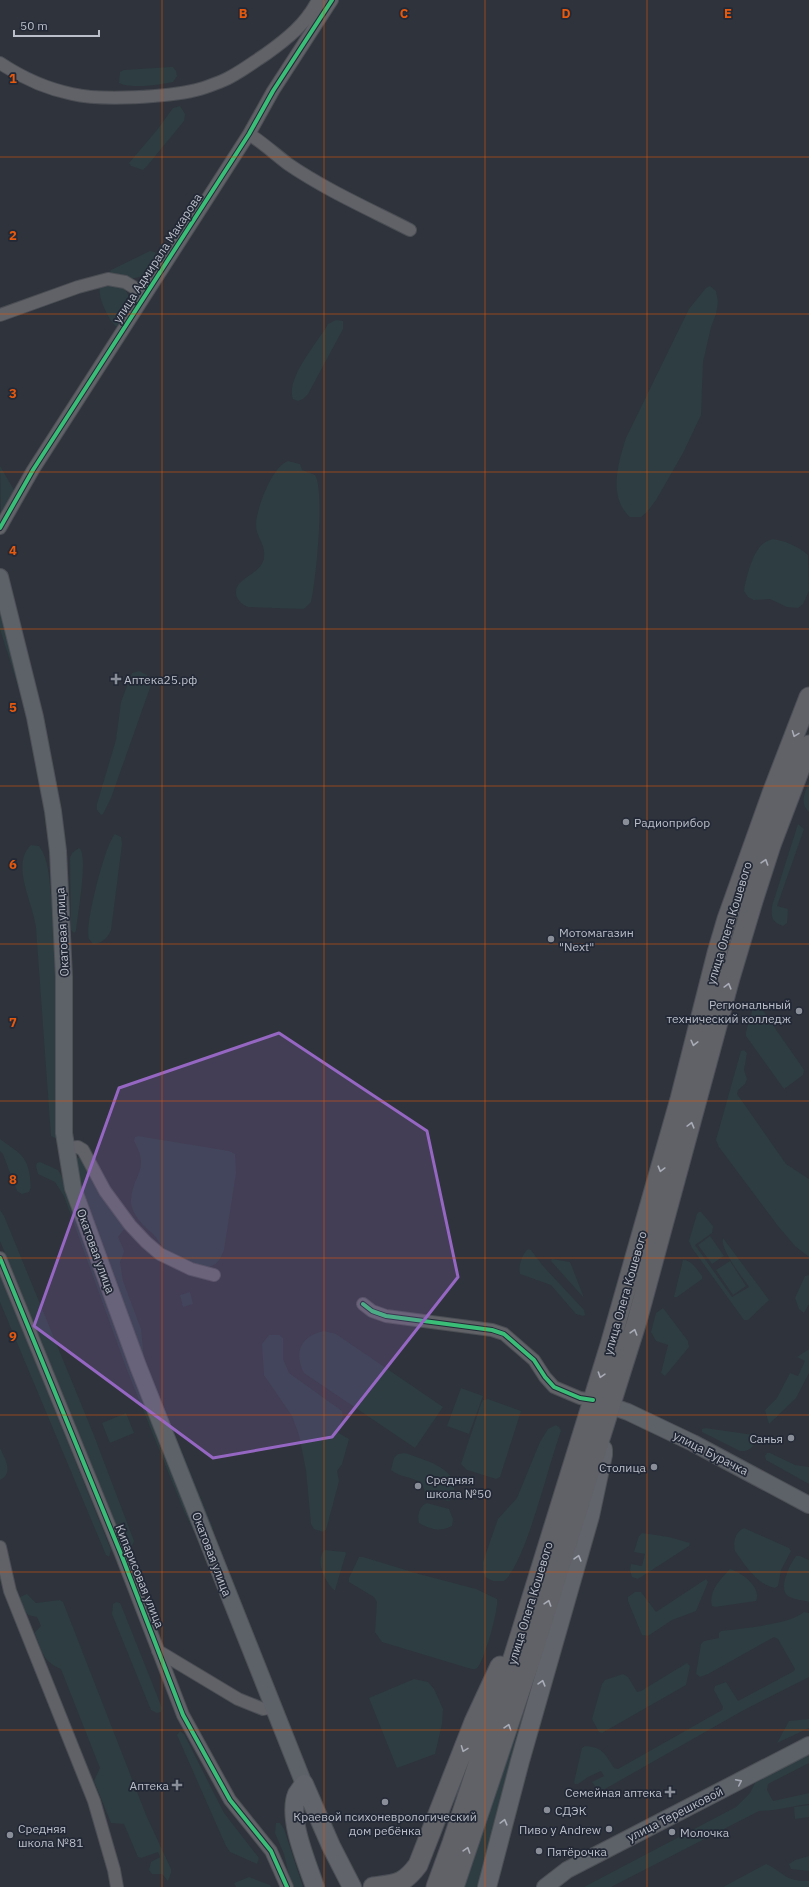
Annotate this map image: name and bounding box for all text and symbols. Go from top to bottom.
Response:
text: B [239,5,248,22]
text: C [400,5,409,22]
text: D [561,5,571,22]
text: E [724,5,732,22]
scale bar [14,12,99,38]
text: 50 m [20,18,48,33]
text: 1 [9,70,17,87]
street label: улица Адмирала Макарова [109,190,205,326]
text: 2 [9,227,17,244]
text: 3 [9,385,17,402]
text: 4 [9,542,17,559]
place label: Аптека25.рф [124,672,197,687]
marker: Аптека25.рф [111,674,121,684]
text: 5 [9,699,17,716]
one-way arrow [791,730,799,737]
place label: Радиоприбор [634,815,710,830]
marker: Радиоприбор [621,817,631,827]
text: 6 [9,856,17,873]
one-way arrow [761,858,769,865]
street label: улица Олега Кошевого [703,859,755,986]
street label: Окатовая улица [52,887,72,977]
place label: Мотомагазин "Next" [559,925,634,954]
marker: Мотомагазин "Next" [546,934,556,944]
one-way arrow [723,983,732,990]
place label: Региональный технический колледж [667,997,791,1026]
marker: Региональный технический колледж [794,1006,804,1016]
text: 7 [9,1014,17,1031]
one-way arrow [690,1040,699,1047]
one-way arrow [686,1122,695,1129]
one-way arrow [657,1166,665,1172]
text: 8 [9,1171,17,1188]
street label: Окатовая улица [74,1207,118,1296]
street label: улица Олега Кошевого [600,1229,650,1356]
text: 9 [9,1328,17,1345]
one-way arrow [629,1328,638,1335]
one-way arrow [597,1371,606,1378]
street label: улица Бурачка [671,1428,752,1479]
place label: Санья [749,1431,783,1446]
marker: Санья [786,1433,796,1443]
place label: Столица [599,1460,647,1475]
marker: Столица [649,1462,659,1472]
place label: Средняя школа №50 [426,1472,491,1501]
marker: Средняя школа №50 [413,1481,423,1491]
street label: Окатовая улица [189,1510,235,1599]
street label: Кипарисовая улица [112,1522,168,1631]
street label: улица Олега Кошевого [504,1539,556,1666]
one-way arrow [573,1555,582,1562]
one-way arrow [543,1600,552,1607]
one-way arrow [537,1680,546,1687]
one-way arrow [503,1723,512,1730]
one-way arrow [460,1746,468,1753]
place label: Аптека [129,1778,170,1793]
one-way arrow [734,1779,742,1787]
marker: Аптека [172,1780,182,1790]
street label: улица Терешковой [625,1783,725,1845]
place label: Семейная аптека [565,1785,663,1800]
marker: Семейная аптека [665,1787,675,1797]
marker: Краевой психоневрологический дом ребёнка [380,1797,390,1807]
place label: СДЭК [555,1803,587,1818]
marker: СДЭК [542,1805,552,1815]
place label: Краевой психоневрологический дом ребёнка [293,1809,477,1838]
one-way arrow [499,1819,508,1826]
place label: Средняя школа №81 [18,1821,83,1850]
place label: Пиво у Andrew [519,1822,601,1837]
marker: Пиво у Andrew [604,1824,614,1834]
place label: Молочка [680,1825,730,1840]
marker: Молочка [667,1827,677,1837]
marker: Средняя школа №81 [5,1830,15,1840]
place label: Пятёрочка [547,1844,607,1859]
marker: Пятёрочка [534,1846,544,1856]
one-way arrow [462,1847,471,1854]

